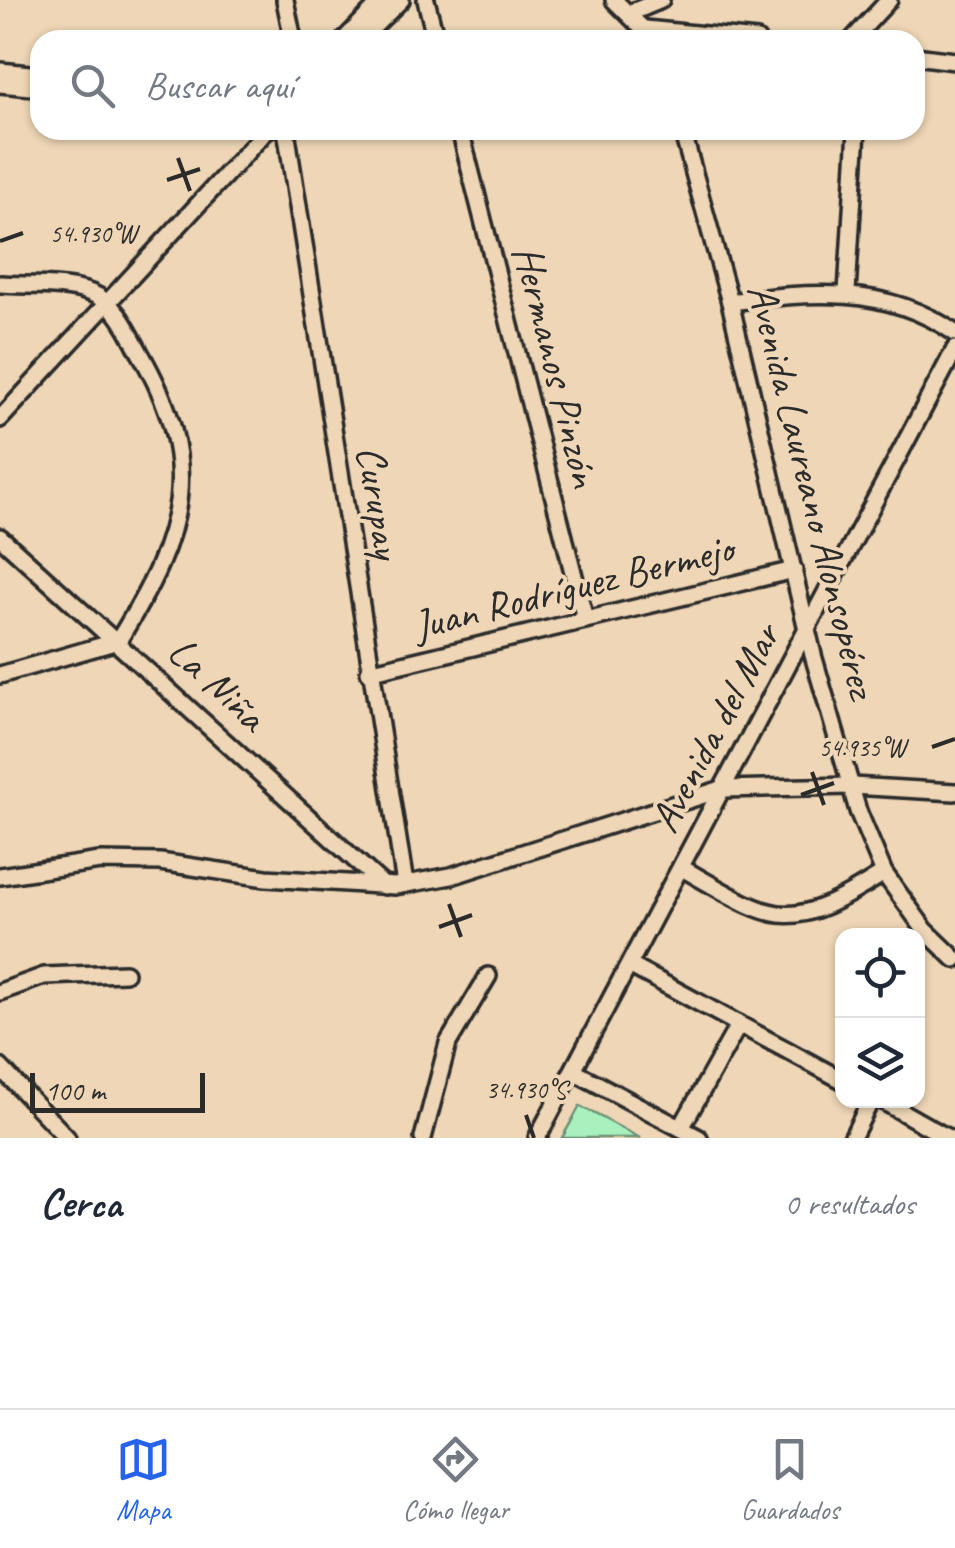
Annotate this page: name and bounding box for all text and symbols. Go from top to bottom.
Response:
search box [30,30,925,140]
icon: search [65,58,120,113]
text: Buscar aquí [145,62,294,109]
text: 54.930°W [50,218,140,250]
street label: Hermanos Pinzón [500,240,612,493]
street label: Avenida Laureano Alonsopérez [735,279,890,707]
street label: Curupay [344,442,415,566]
street label: Juan Rodríguez Bermejo [406,521,742,653]
street label: Avenida del Mar [638,612,793,841]
street label: La Niña [157,625,279,744]
text: 54.935°W [819,732,909,764]
map controls [835,928,925,1108]
button: locate [835,928,925,1018]
button: layers [835,1018,925,1108]
scale bar [30,1068,205,1112]
text: 100 m [45,1073,105,1108]
text: 34.930°S [486,1074,571,1106]
text: Cerca [40,1177,122,1230]
text: 0 resultados [784,1183,915,1224]
tab: Mapa [116,1432,171,1527]
tab: Cómo llegar [403,1432,509,1527]
tab: Guardados [741,1432,839,1527]

